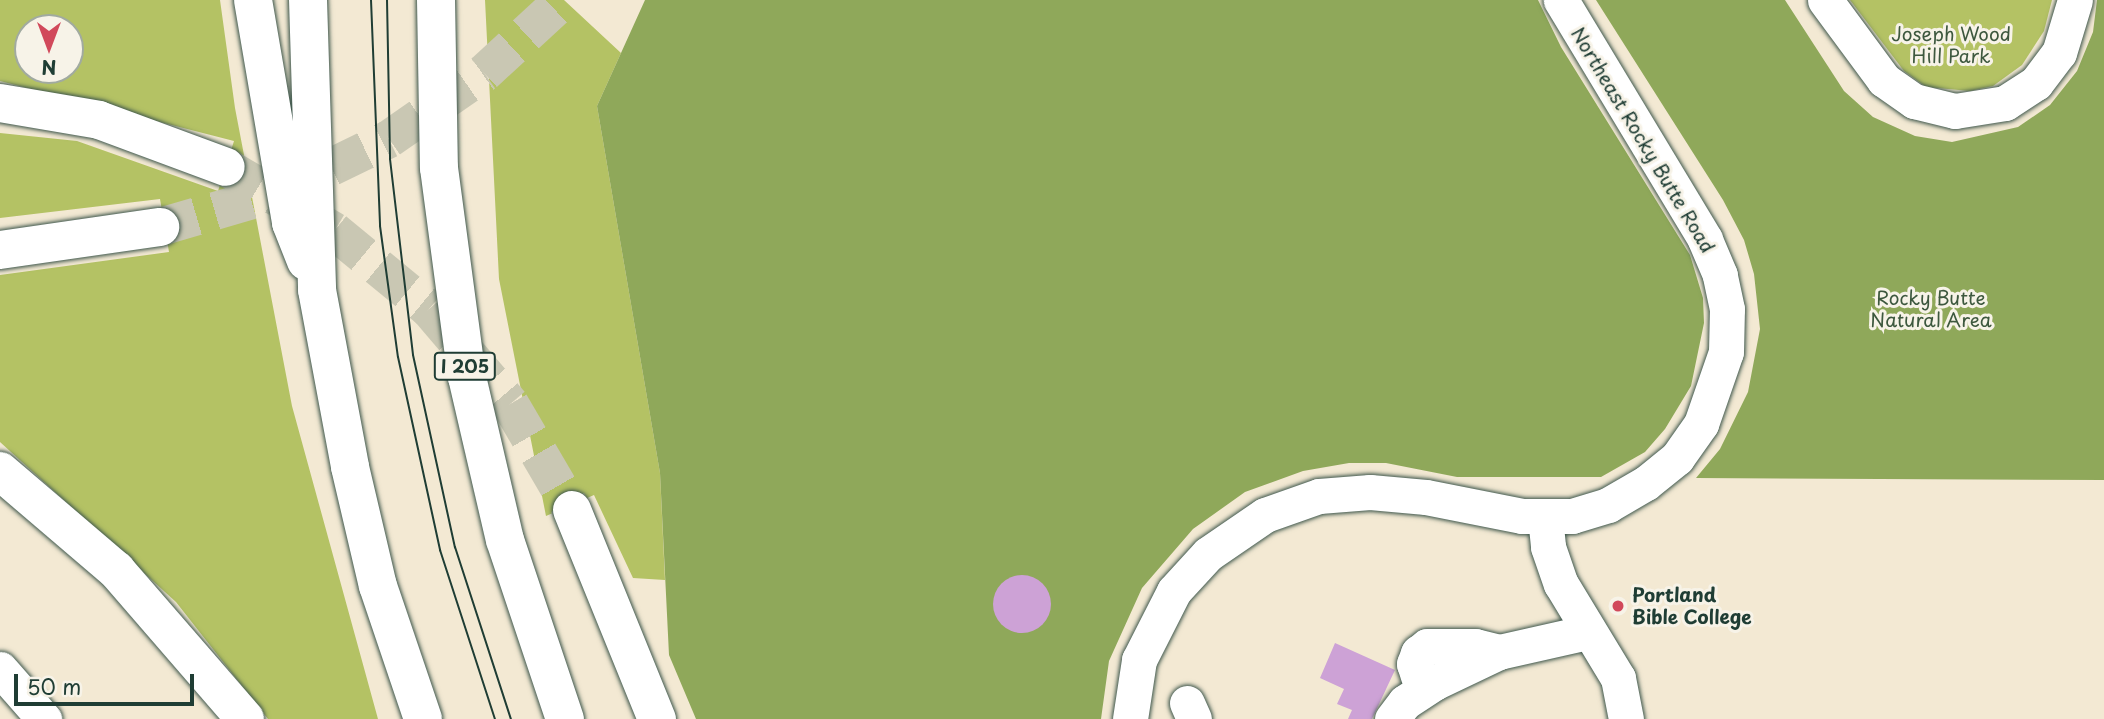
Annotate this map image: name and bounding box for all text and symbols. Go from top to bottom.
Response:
north arrow [14,14,84,84]
street label: Northeast Rocky Butte Road [1566,22,1720,258]
park label: Joseph Wood Hill Park [1891,23,2011,67]
text: N [41,54,57,82]
park label: Rocky Butte Natural Area [1870,287,1992,331]
road number: I 205 [434,352,496,380]
place label: Portland Bible College [1632,584,1753,628]
marker: Portland Bible College [1610,598,1626,614]
scale bar [18,660,198,704]
text: 50 m [27,670,81,702]

